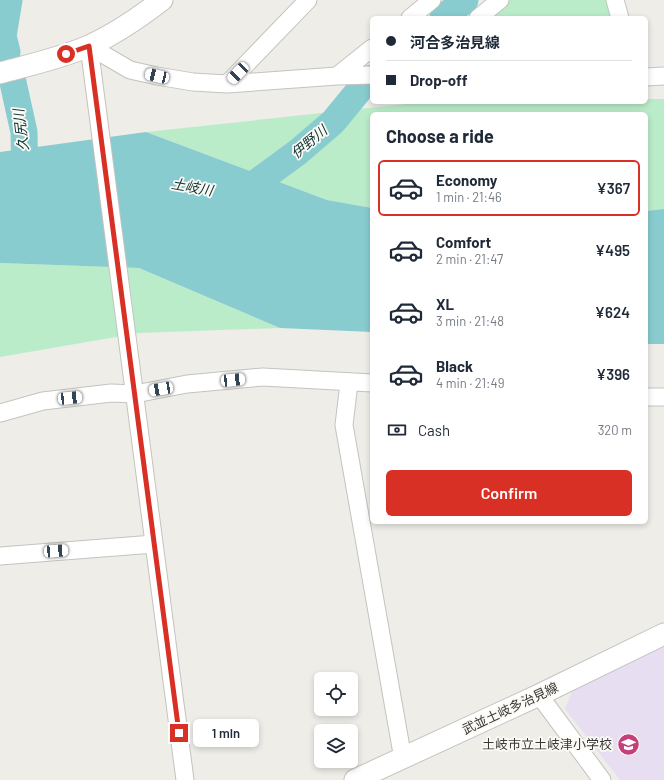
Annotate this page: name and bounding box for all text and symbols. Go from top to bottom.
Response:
text: 河合多治見線 [410,33,500,51]
route start [57,45,75,63]
car [225,60,251,86]
car [144,67,170,85]
text: Drop-off [410,71,468,89]
water label: 久尻川 [9,106,31,152]
water label: 伊野川 [287,120,332,162]
text: Choose a ride [386,125,494,147]
icon: car [388,170,424,206]
text: Economy [436,171,497,189]
water label: 土岐川 [170,174,216,199]
text: ¥367 [596,179,630,197]
text: 1 min · 21:46 [436,189,502,205]
icon: car [388,232,424,268]
text: Comfort [436,233,491,251]
text: ¥495 [595,241,630,259]
text: 2 min · 21:47 [436,251,503,267]
icon: car [388,294,424,330]
text: XL [436,295,454,313]
text: ¥624 [595,303,630,321]
text: 3 min · 21:48 [436,313,504,329]
icon: car [388,356,424,392]
text: Black [436,357,473,375]
text: ¥396 [596,365,630,383]
car [220,373,246,387]
text: 4 min · 21:49 [436,375,504,391]
car [148,381,174,397]
car [57,391,83,405]
icon: cash [386,419,408,441]
text: Cash [418,421,450,439]
text: 320 m [598,422,632,438]
button: Confirm [386,470,632,516]
car [44,544,68,558]
map controls [314,672,358,768]
button: locate [314,672,358,716]
street label: 武並土岐多治見線 [459,679,561,737]
callout: 1 min [193,719,259,747]
route end [170,724,188,742]
button: layers [314,724,358,768]
text: 1 min [212,725,240,741]
school or university icon: 土岐市立土岐津小学校 [615,731,641,757]
place label: 土岐市立土岐津小学校 [482,736,612,752]

